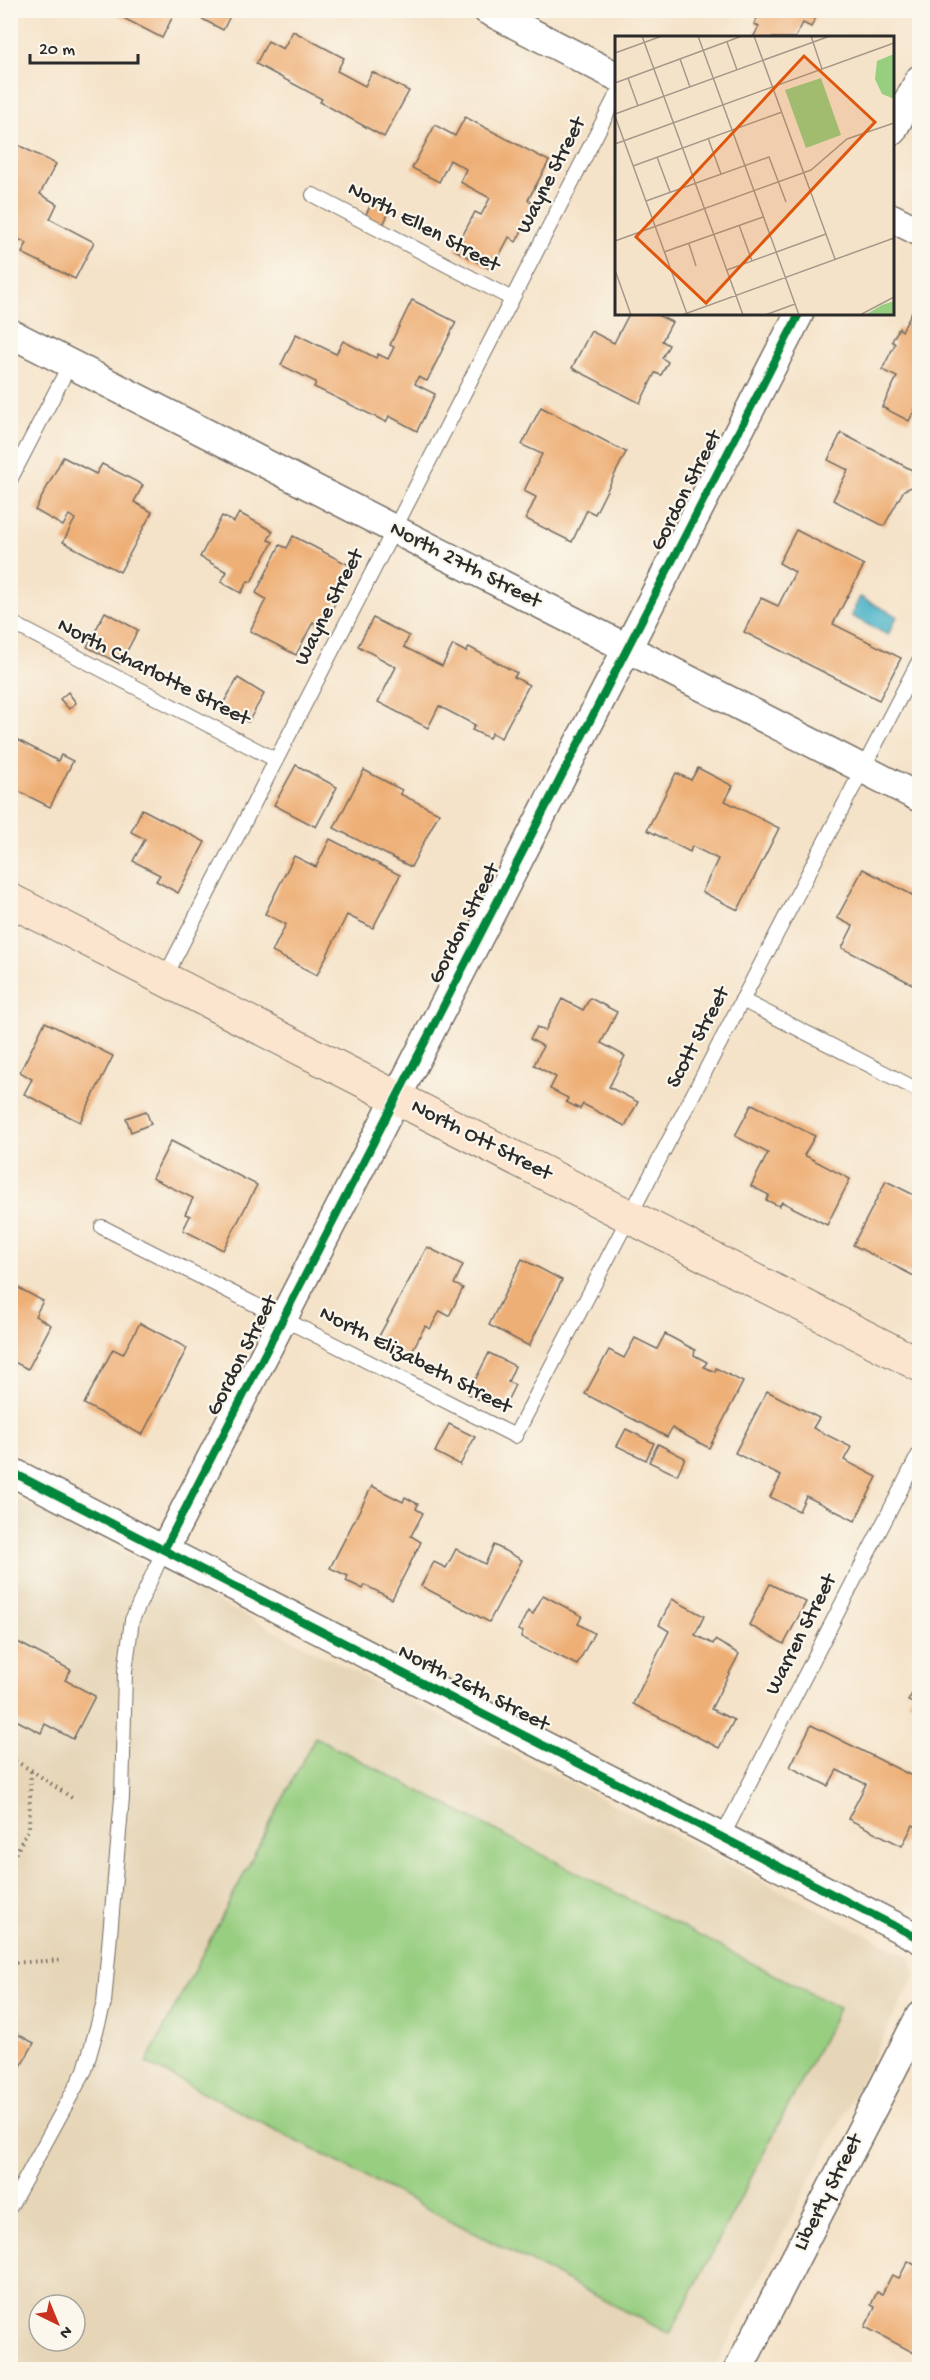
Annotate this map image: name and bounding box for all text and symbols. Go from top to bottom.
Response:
scale bar [30,27,138,65]
inset map [615,36,894,315]
text: 20 m [39,40,75,61]
street label: Wayne Street [511,112,593,239]
street label: North Ellen Street [342,177,505,280]
street label: Gordon Street [646,425,729,556]
street label: North 27th Street [385,517,547,616]
street label: Wayne Street [289,544,371,671]
street label: North Charlotte Street [52,613,255,734]
street label: Gordon Street [424,858,507,989]
street label: Scott Street [661,981,737,1093]
street label: North Ott Street [406,1094,558,1189]
street label: Gordon Street [202,1290,285,1421]
street label: North Elizabeth Street [314,1301,517,1422]
street label: Warren Street [760,1568,845,1700]
street label: North 26th Street [393,1640,555,1739]
street label: Liberty Street [789,2129,870,2256]
north arrow [27,2293,87,2353]
text: N [54,2321,75,2342]

